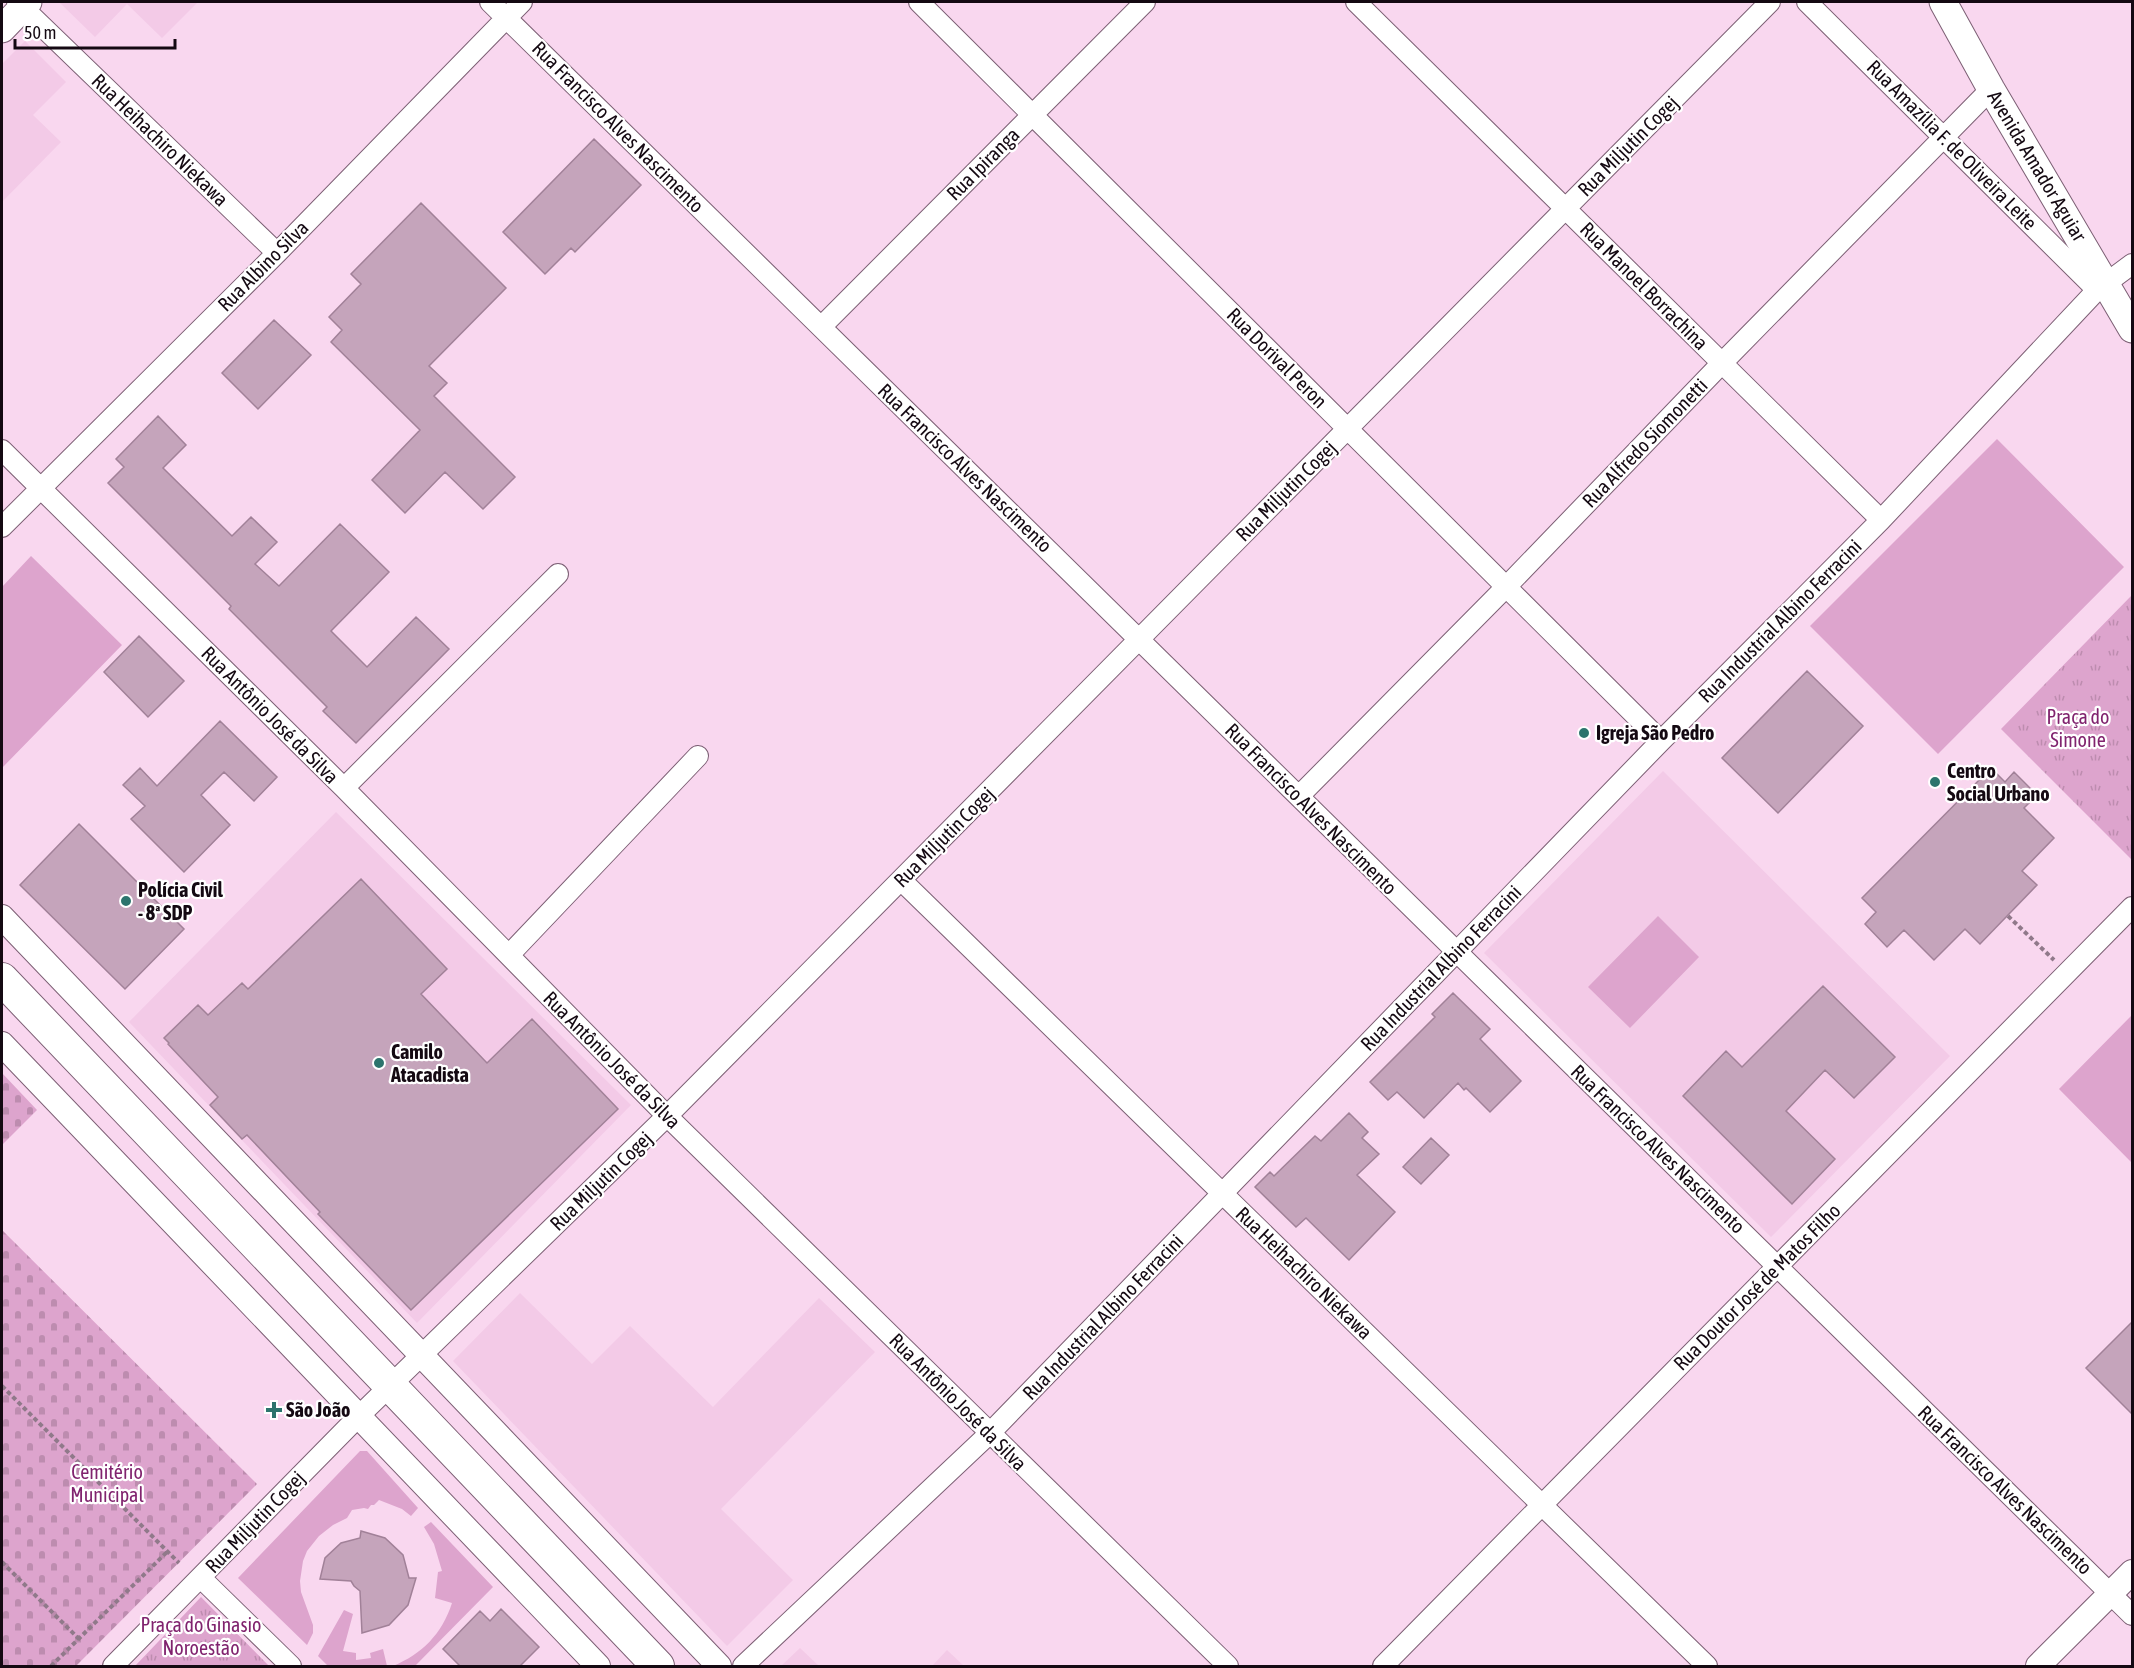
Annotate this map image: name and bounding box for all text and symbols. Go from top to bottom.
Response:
scale bar [15,12,176,50]
text: 50 m [24,22,56,43]
street label: Rua Francisco Alves Nascimento [528,36,709,217]
street label: Rua Amazília F. de Oliveira Leite [1863,55,2042,234]
street label: Rua Heihachiro Niekawa [87,69,233,211]
street label: Avenida Amador Aguiar [1983,86,2092,246]
street label: Rua Miljutin Cogej [1573,91,1683,201]
street label: Rua Ipiranga [942,123,1024,205]
street label: Rua Albino Silva [213,216,313,316]
street label: Rua Manoel Borrachina [1576,217,1713,354]
street label: Rua Dorival Peron [1223,303,1332,412]
street label: Rua Alfredo Siomonetti [1577,374,1712,512]
street label: Rua Francisco Alves Nascimento [874,379,1057,557]
street label: Rua Miljutin Cogej [1231,436,1341,546]
street label: Rua Industrial Albino Ferracini [1693,534,1866,707]
street label: Rua Antônio José da Silva [197,641,344,788]
park label: Praça do Simone [2047,705,2109,751]
street label: Rua Francisco Alves Nascimento [1221,718,1402,899]
place label: Igreja São Pedro [1596,721,1715,744]
marker: Igreja São Pedro [1577,726,1591,740]
place label: Centro Social Urbano [1947,759,2050,805]
marker: Centro Social Urbano [1928,775,1942,789]
street label: Rua Miljutin Cogej [889,782,999,892]
place label: Polícia Civil - 8ª SDP [138,878,223,924]
street label: Rua Industrial Albino Ferracini [1356,880,1526,1055]
marker: Polícia Civil - 8ª SDP [119,894,133,908]
street label: Rua Antônio José da Silva [539,986,686,1133]
place label: Camilo Atacadista [390,1040,469,1086]
marker: Camilo Atacadista [372,1056,386,1070]
street label: Rua Francisco Alves Nascimento [1567,1060,1750,1238]
street label: Rua Miljutin Cogej [545,1126,656,1235]
street label: Rua Doutor José de Matos Filho [1669,1199,1845,1375]
street label: Rua Heihachiro Niekawa [1231,1202,1377,1344]
street label: Rua Industrial Albino Ferracini [1018,1229,1188,1404]
street label: Rua Antônio José da Silva [885,1328,1032,1475]
place label: São João [286,1398,350,1421]
street label: Rua Francisco Alves Nascimento [1914,1401,2097,1579]
marker: São João [267,1403,281,1417]
park label: Cemitério Municipal [70,1460,144,1506]
street label: Rua Miljutin Cogej [200,1466,309,1577]
park label: Praça do Ginasio Noroestão [141,1613,261,1659]

